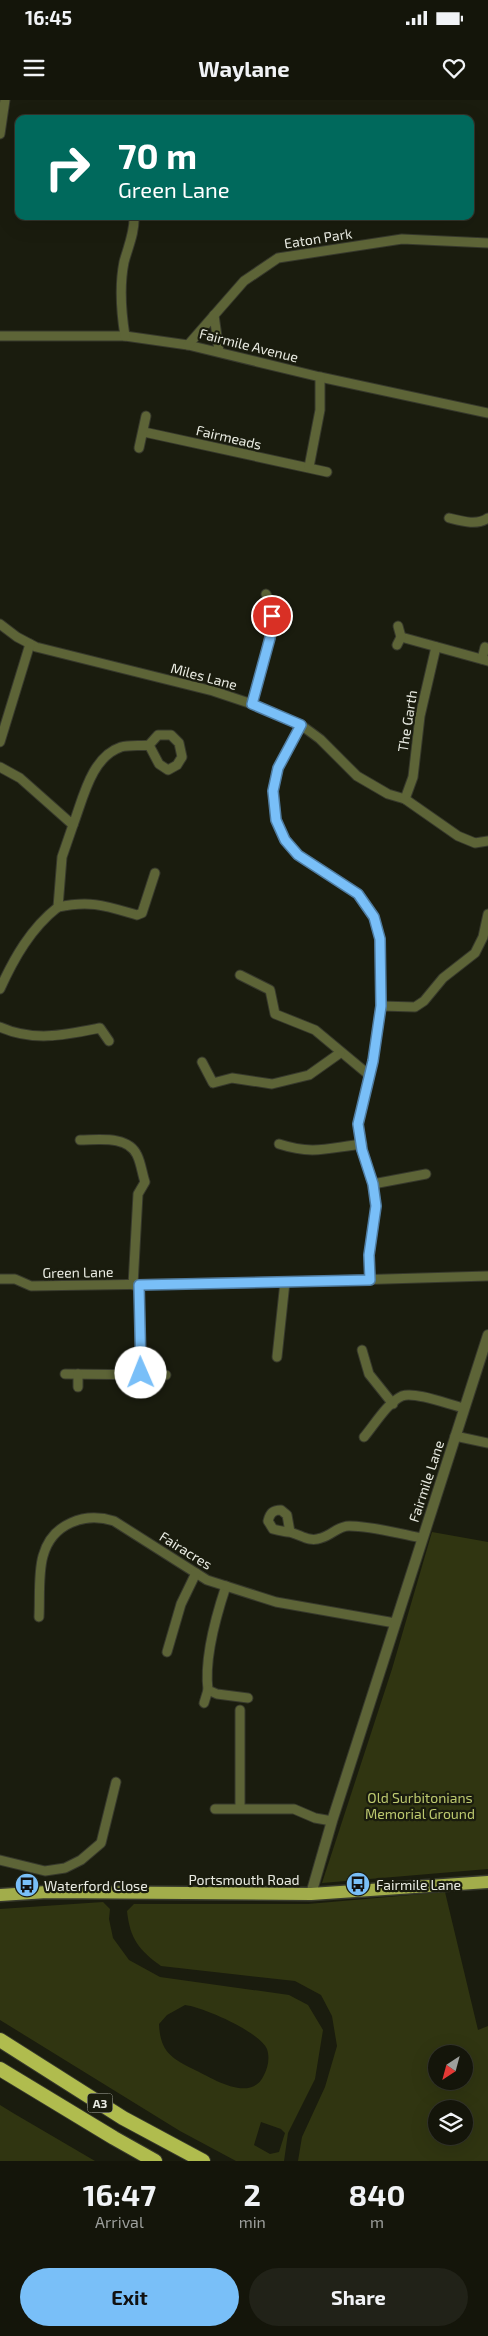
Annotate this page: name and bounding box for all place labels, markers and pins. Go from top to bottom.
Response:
pin [251,595,293,637]
bus stop icon: Fairmile Lane [345,1871,371,1897]
bus stop icon: Waterford Close [14,1872,40,1898]
place label: Fairmile Lane [376,1876,461,1893]
place label: Waterford Close [44,1877,148,1894]

